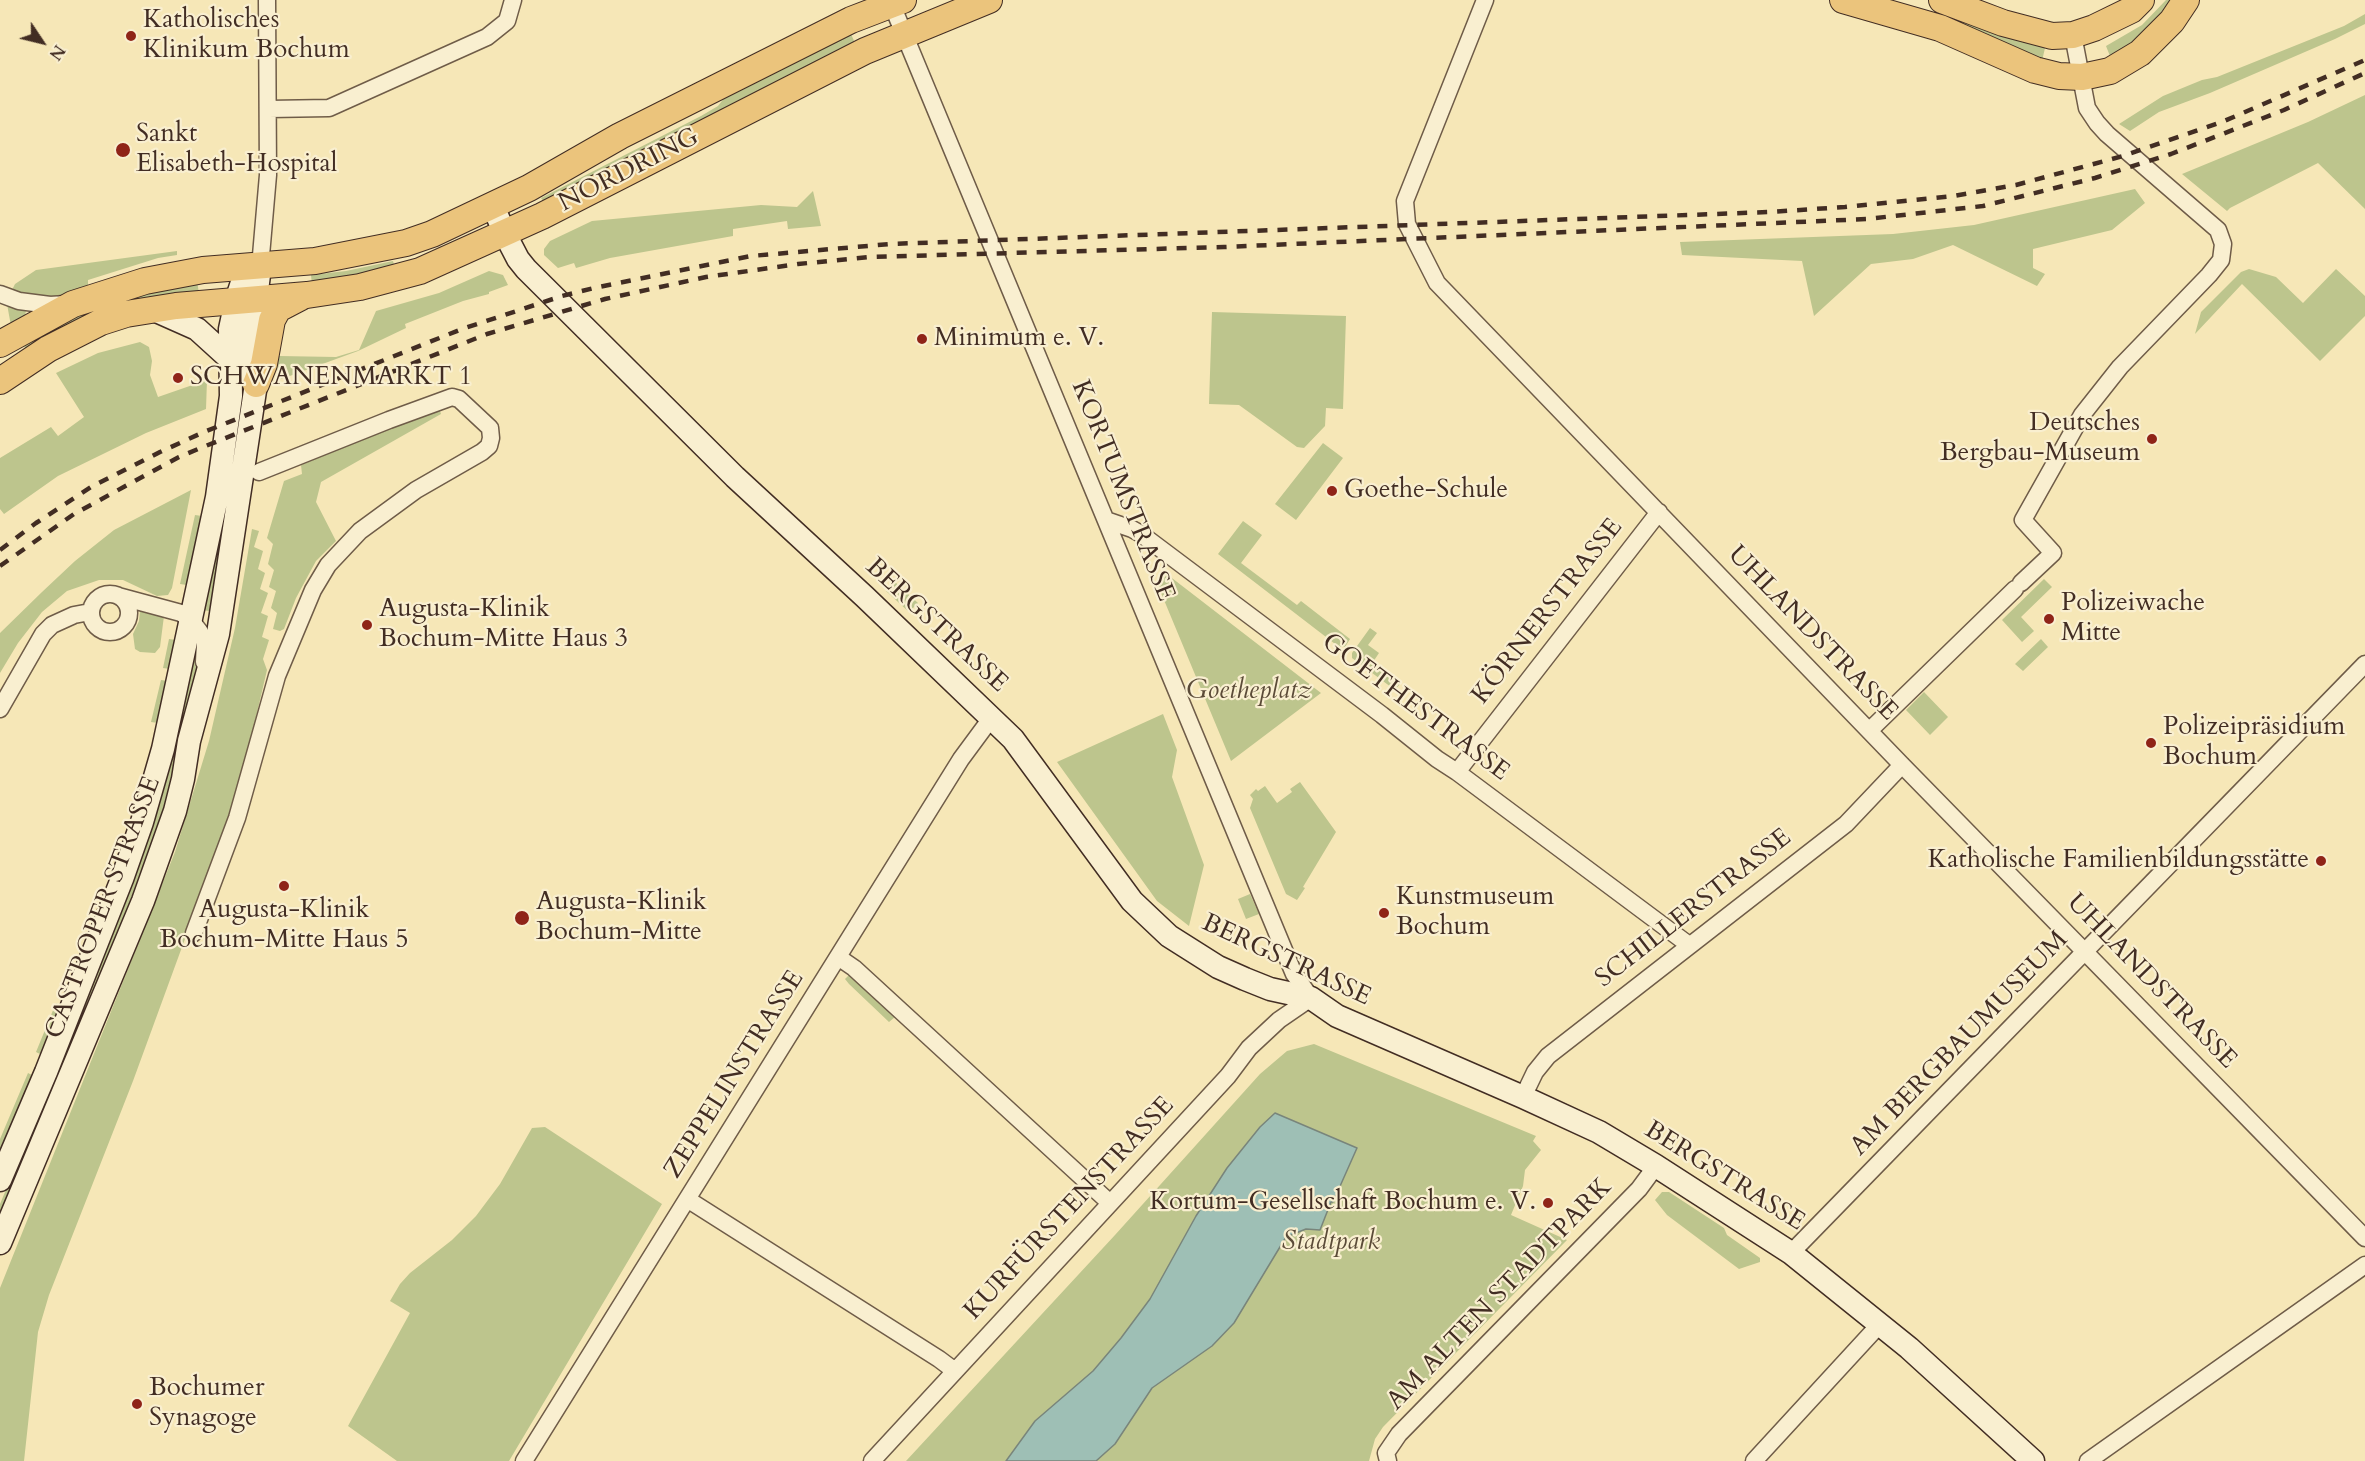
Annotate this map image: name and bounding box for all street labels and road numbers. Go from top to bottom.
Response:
street label: NORDRING [554,122,704,220]
street label: KORTUMSTRASSE [1063,376,1181,606]
street label: KÖRNERSTRASSE [1466,513,1630,711]
street label: UHLANDSTRASSE [1720,540,1904,728]
street label: BERGSTRASSE [858,552,1014,700]
street label: GOETHESTRASSE [1315,627,1515,789]
street label: CASTROPER STRASSE [40,773,168,1043]
street label: SCHILLERSTRASSE [1590,823,1798,995]
street label: UHLANDSTRASSE [2059,888,2243,1076]
street label: BERGSTRASSE [1196,908,1376,1014]
street label: AM BERGBAUMUSEUM [1845,925,2075,1163]
street label: ZEPPELINSTRASSE [658,965,812,1185]
street label: KURFÜRSTENSTRASSE [958,1091,1182,1327]
street label: BERGSTRASSE [1638,1115,1810,1239]
street label: AM ALTEN STADTPARK [1381,1172,1619,1418]

